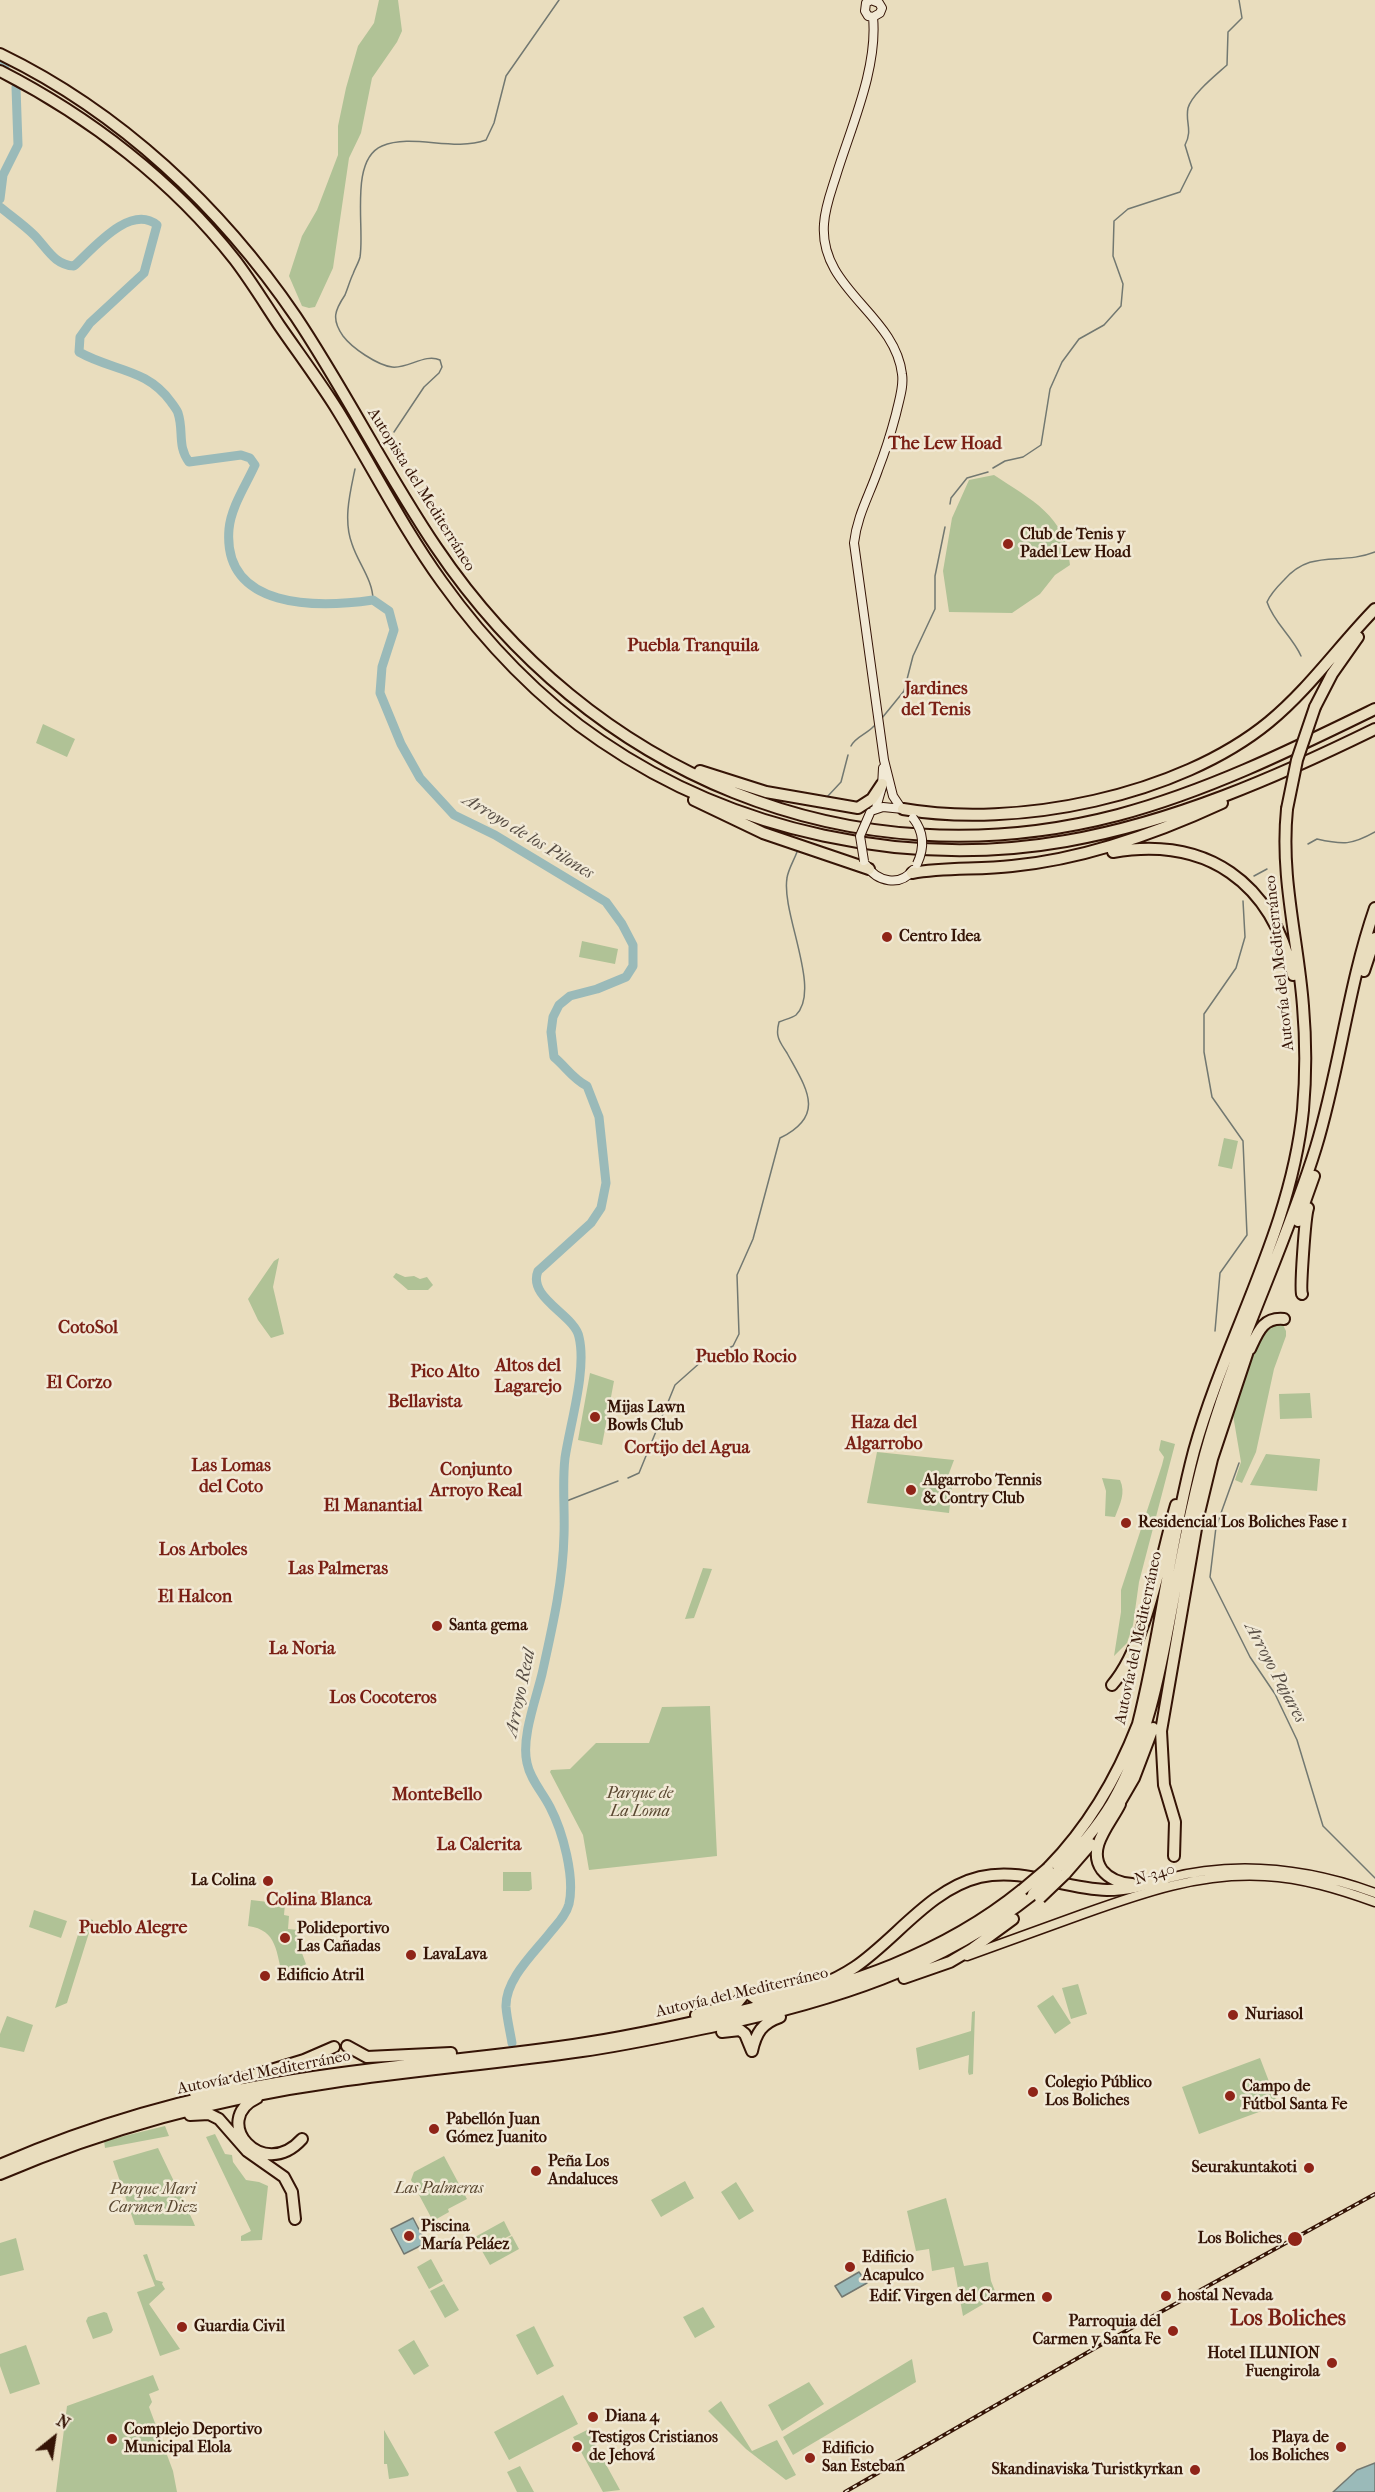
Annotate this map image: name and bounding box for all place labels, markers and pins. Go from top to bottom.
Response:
place label: Club de Tenis y Padel Lew Hoad [1020,525,1131,563]
marker: Club de Tenis y Padel Lew Hoad [1001,537,1015,551]
place label: Centro Idea [899,927,981,947]
marker: Centro Idea [880,930,894,944]
place label: Mijas Lawn Bowls Club [607,1398,685,1436]
marker: Mijas Lawn Bowls Club [588,1410,602,1424]
place label: Algarrobo Tennis & Contry Club [923,1471,1042,1509]
marker: Algarrobo Tennis & Contry Club [904,1483,918,1497]
place label: Residencial Los Boliches Fase 1 [1138,1513,1347,1533]
marker: Residencial Los Boliches Fase 1 [1119,1516,1133,1530]
place label: Santa gema [449,1616,528,1636]
marker: Santa gema [430,1619,444,1633]
place label: La Colina [191,1871,256,1891]
marker: La Colina [261,1874,275,1888]
place label: Polideportivo Las Cañadas [297,1919,389,1957]
marker: Polideportivo Las Cañadas [278,1931,292,1945]
place label: LavaLava [423,1945,487,1965]
marker: LavaLava [404,1948,418,1962]
place label: Edificio Atril [277,1966,364,1986]
marker: Edificio Atril [258,1969,272,1983]
place label: Nuriasol [1245,2005,1303,2025]
marker: Nuriasol [1226,2008,1240,2022]
place label: Colegio Público Los Boliches [1045,2073,1152,2111]
place label: Campo de Fútbol Santa Fe [1242,2077,1347,2115]
marker: Colegio Público Los Boliches [1026,2085,1040,2099]
marker: Campo de Fútbol Santa Fe [1223,2089,1237,2103]
place label: Pabellón Juan Gómez Juanito [446,2110,547,2148]
marker: Pabellón Juan Gómez Juanito [427,2122,441,2136]
place label: Peña Los Andaluces [548,2152,618,2190]
place label: Seurakuntakoti [1192,2158,1297,2178]
marker: Seurakuntakoti [1302,2161,1316,2175]
marker: Peña Los Andaluces [529,2164,543,2178]
place label: Piscina María Peláez [421,2217,509,2255]
marker: Piscina María Peláez [402,2229,416,2243]
place label: Los Boliches [1198,2229,1282,2249]
marker: Los Boliches [1286,2230,1304,2248]
place label: Edificio Acapulco [862,2248,924,2286]
marker: Edificio Acapulco [843,2260,857,2274]
place label: hostal Nevada [1178,2286,1273,2306]
place label: Edif. Virgen del Carmen [869,2287,1035,2307]
marker: hostal Nevada [1159,2289,1173,2303]
marker: Edif. Virgen del Carmen [1040,2290,1054,2304]
place label: Parroquia del Carmen y Santa Fe [1032,2312,1161,2350]
place label: Guardia Civil [194,2317,285,2337]
marker: Guardia Civil [175,2320,189,2334]
marker: Parroquia del Carmen y Santa Fe [1166,2324,1180,2338]
place label: Hotel ILUNION Fuengirola [1207,2344,1320,2382]
marker: Hotel ILUNION Fuengirola [1325,2356,1339,2370]
place label: Diana 4 [605,2407,659,2427]
marker: Diana 4 [586,2410,600,2424]
place label: Complejo Deportivo Municipal Elola [124,2420,262,2458]
place label: Testigos Cristianos de Jehová [589,2428,718,2466]
place label: Playa de los Boliches [1250,2428,1329,2466]
marker: Complejo Deportivo Municipal Elola [105,2432,119,2446]
place label: Edificio San Esteban [822,2439,905,2477]
marker: Testigos Cristianos de Jehová [570,2440,584,2454]
marker: Playa de los Boliches [1334,2440,1348,2454]
marker: Edificio San Esteban [803,2451,817,2465]
place label: Skandinaviska Turistkyrkan [991,2460,1183,2480]
marker: Skandinaviska Turistkyrkan [1188,2463,1202,2477]

